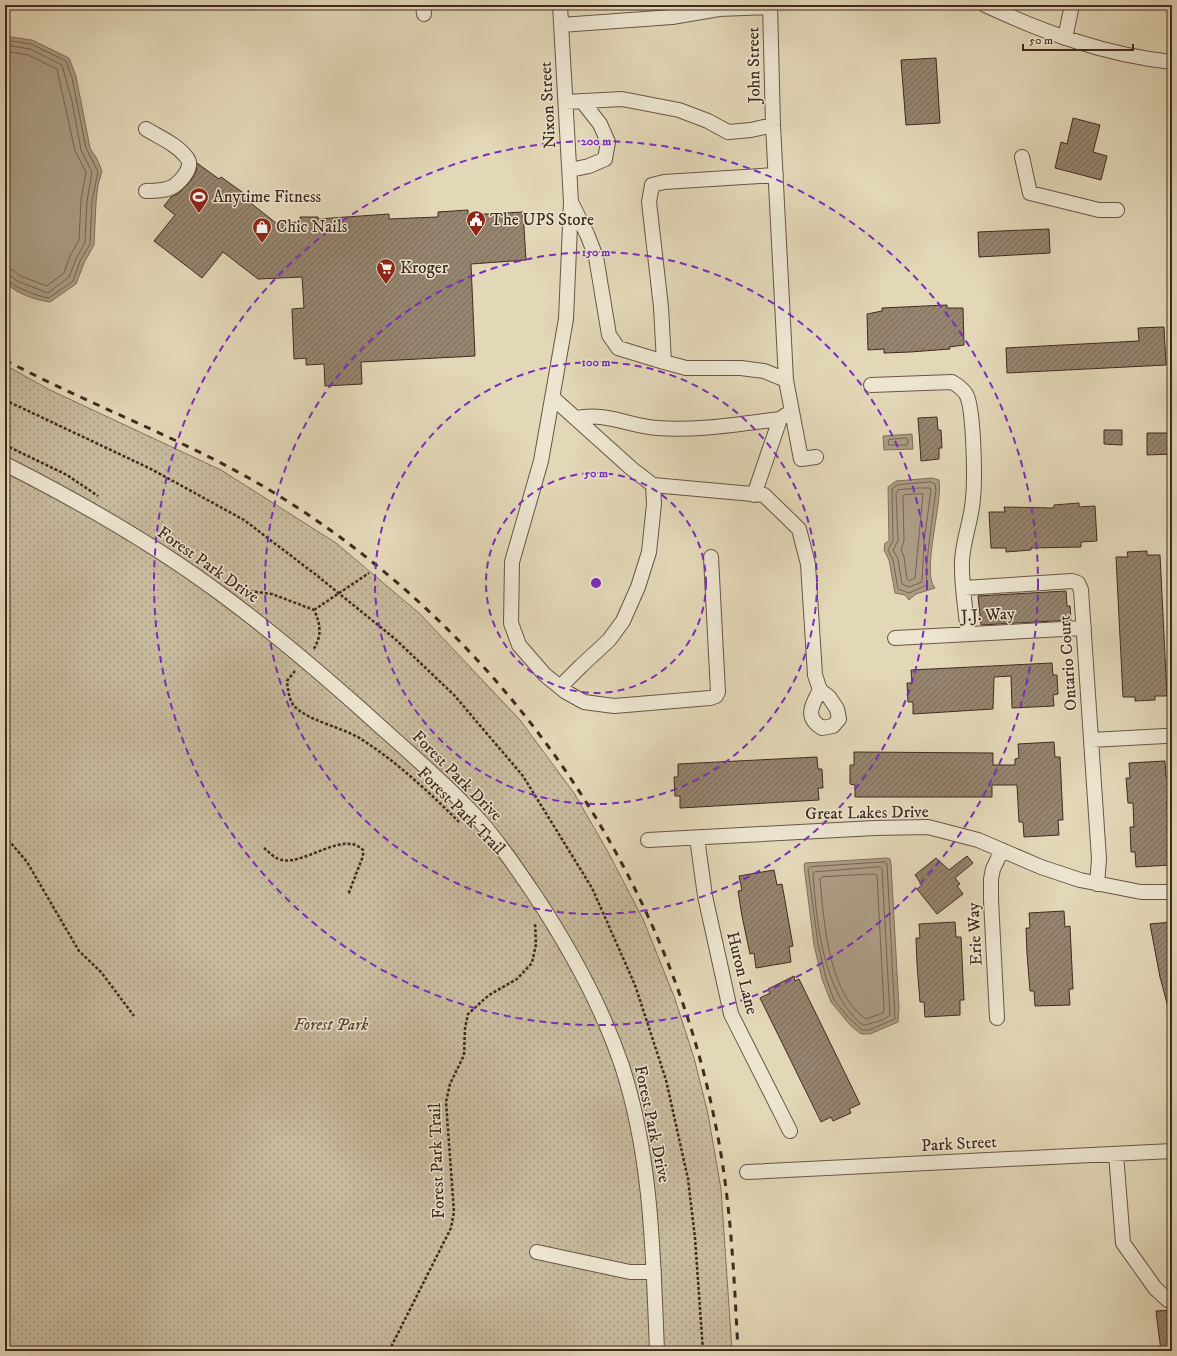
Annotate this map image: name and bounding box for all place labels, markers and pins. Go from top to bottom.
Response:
sports icon: Anytime Fitness [188,186,210,214]
place label: Anytime Fitness [213,186,322,208]
public building icon: The UPS Store [465,209,487,237]
place label: The UPS Store [490,209,594,231]
shop icon: Chic Nails [251,216,273,244]
place label: Chic Nails [276,216,348,238]
supermarket icon: Kroger [375,257,397,285]
place label: Kroger [400,257,449,279]
centre of rings [589,576,603,590]

